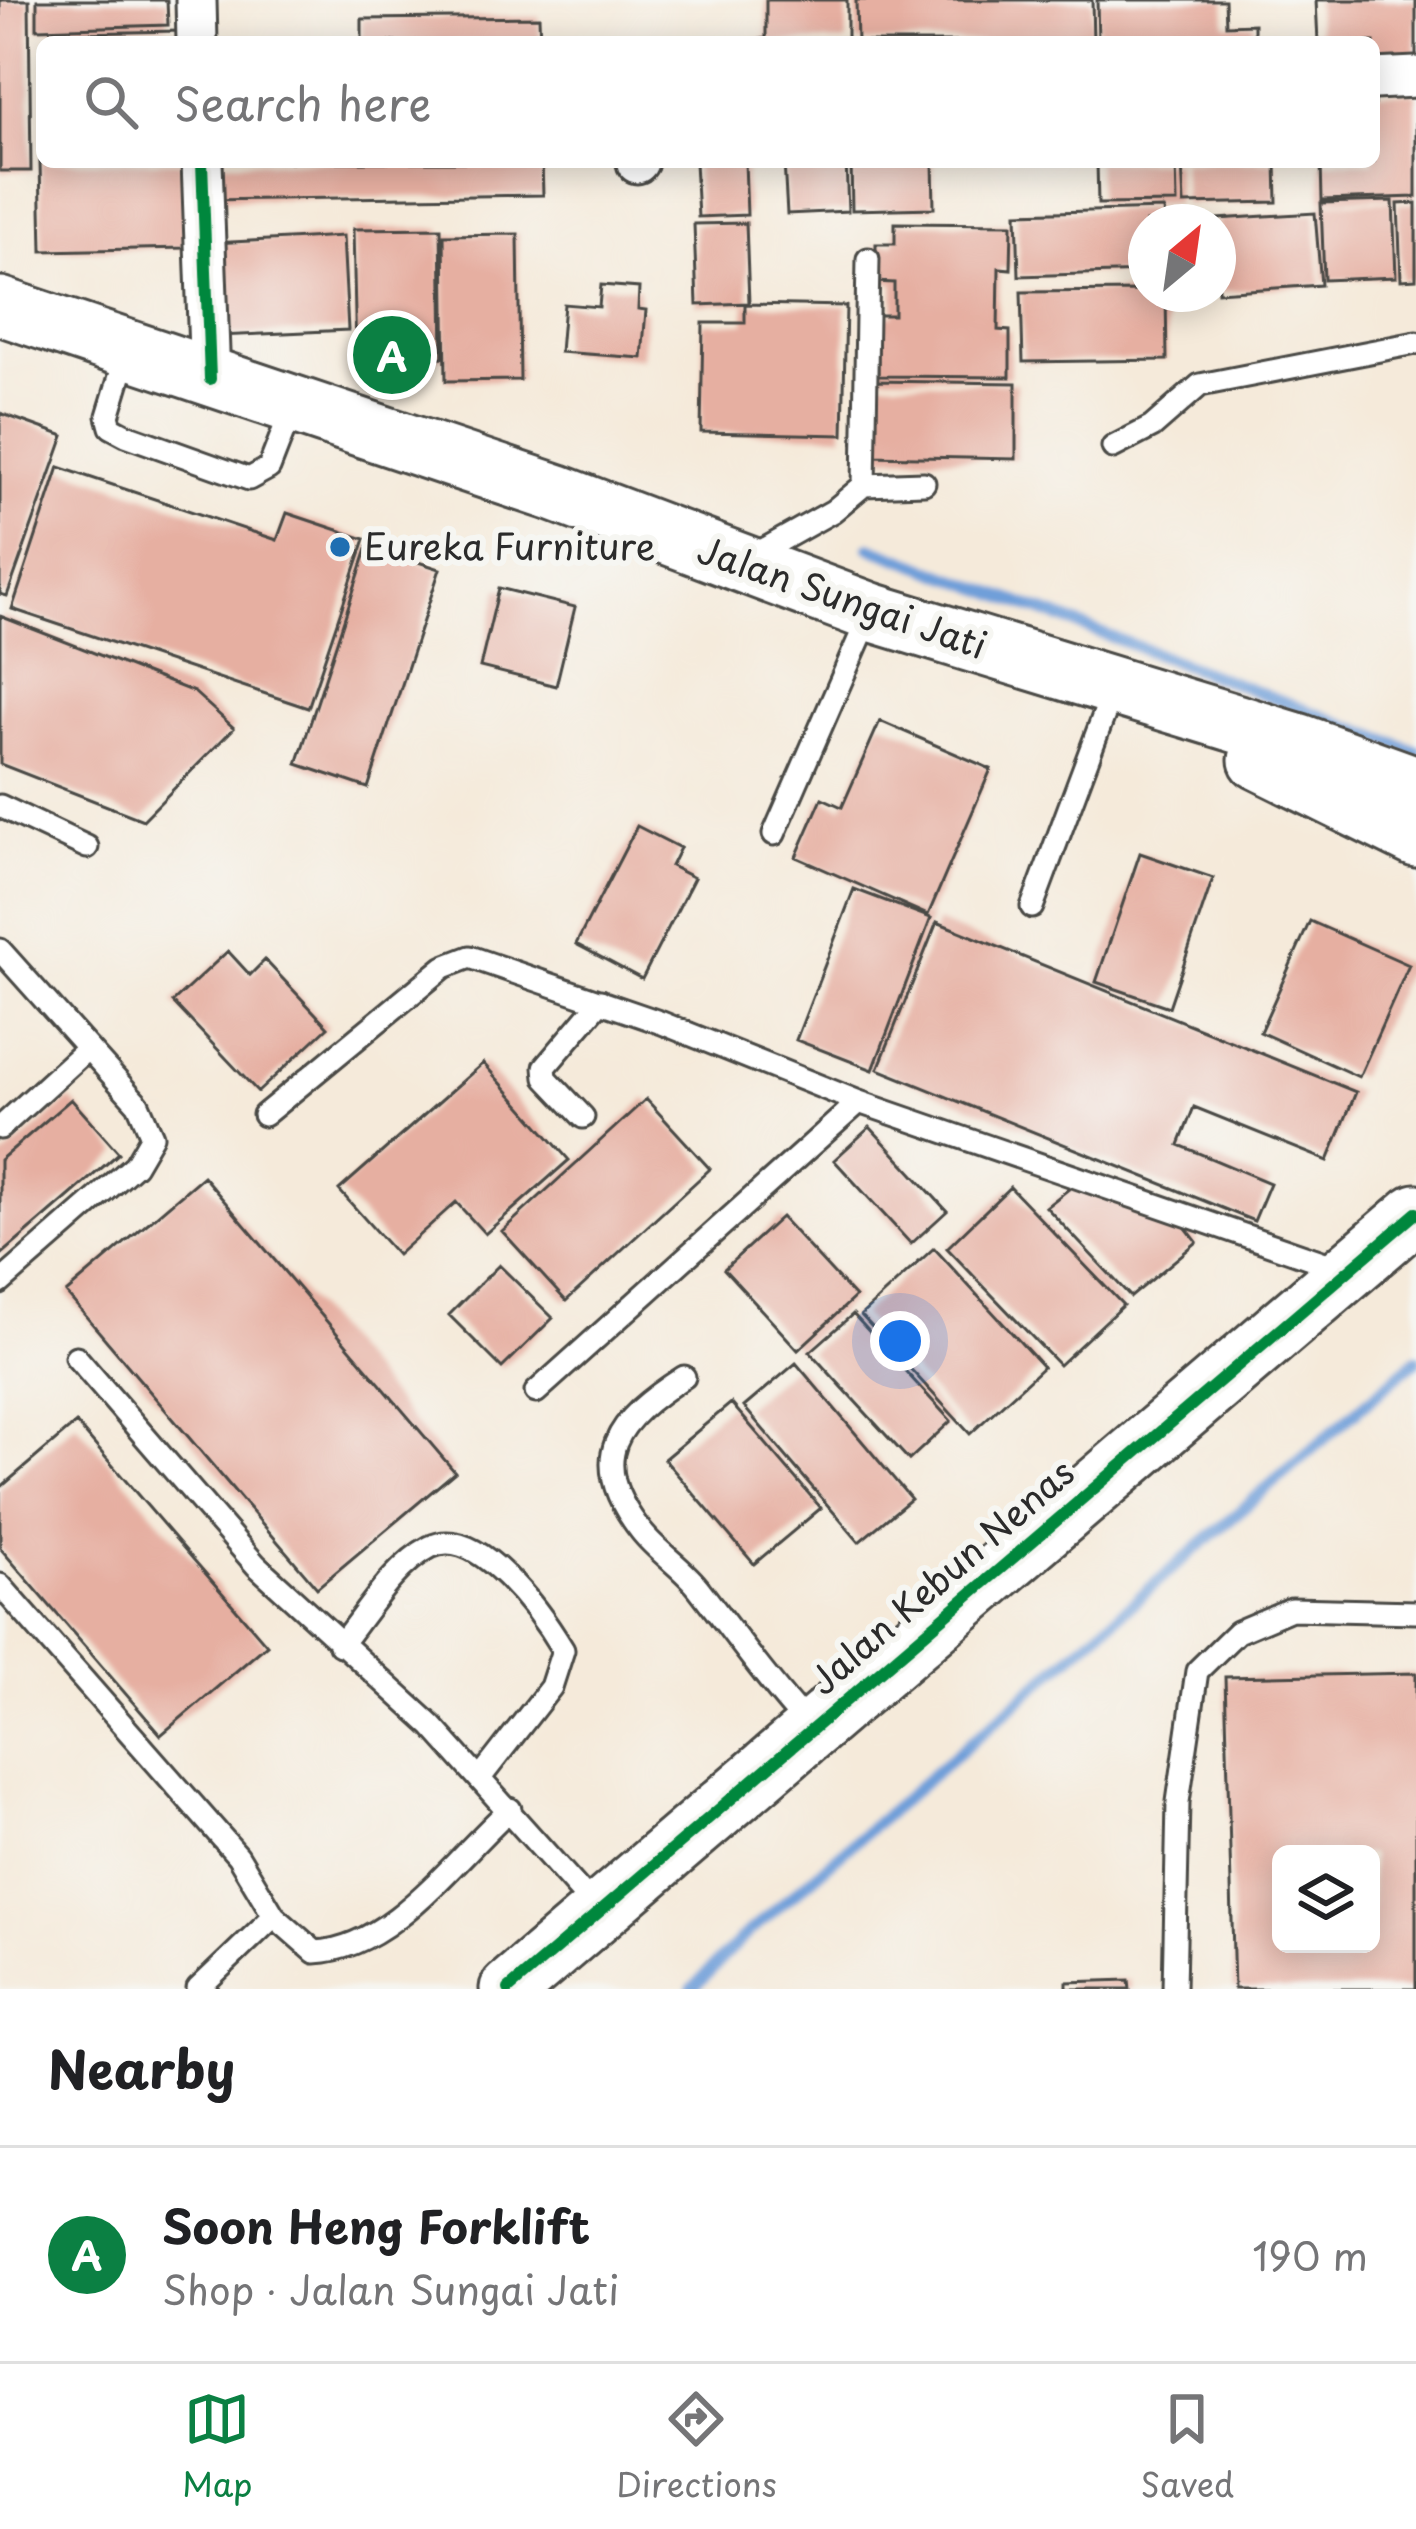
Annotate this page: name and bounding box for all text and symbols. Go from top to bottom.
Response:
search box [36,36,1380,168]
text: Search here [174,68,431,136]
icon: search [78,69,144,135]
north arrow [1128,204,1236,312]
pin: A [353,310,431,400]
place label: Eureka Furniture [364,518,655,572]
street label: Jalan Sungai Jati [691,521,994,671]
marker: Eureka Furniture [327,534,353,560]
your location [870,1311,930,1371]
street label: Jalan Kebun Nenas [796,1445,1085,1706]
map controls [1272,1845,1380,1953]
button: layers [1272,1845,1380,1953]
text: Nearby [48,2029,235,2106]
text: Soon Heng Forklift [162,2191,590,2259]
text: A [72,2225,102,2284]
text: 190 m [1252,2225,1368,2284]
text: Shop · Jalan Sungai Jati [162,2259,619,2318]
tab: Map [182,2386,252,2508]
tab: Directions [616,2386,777,2508]
tab: Saved [1140,2386,1234,2508]

